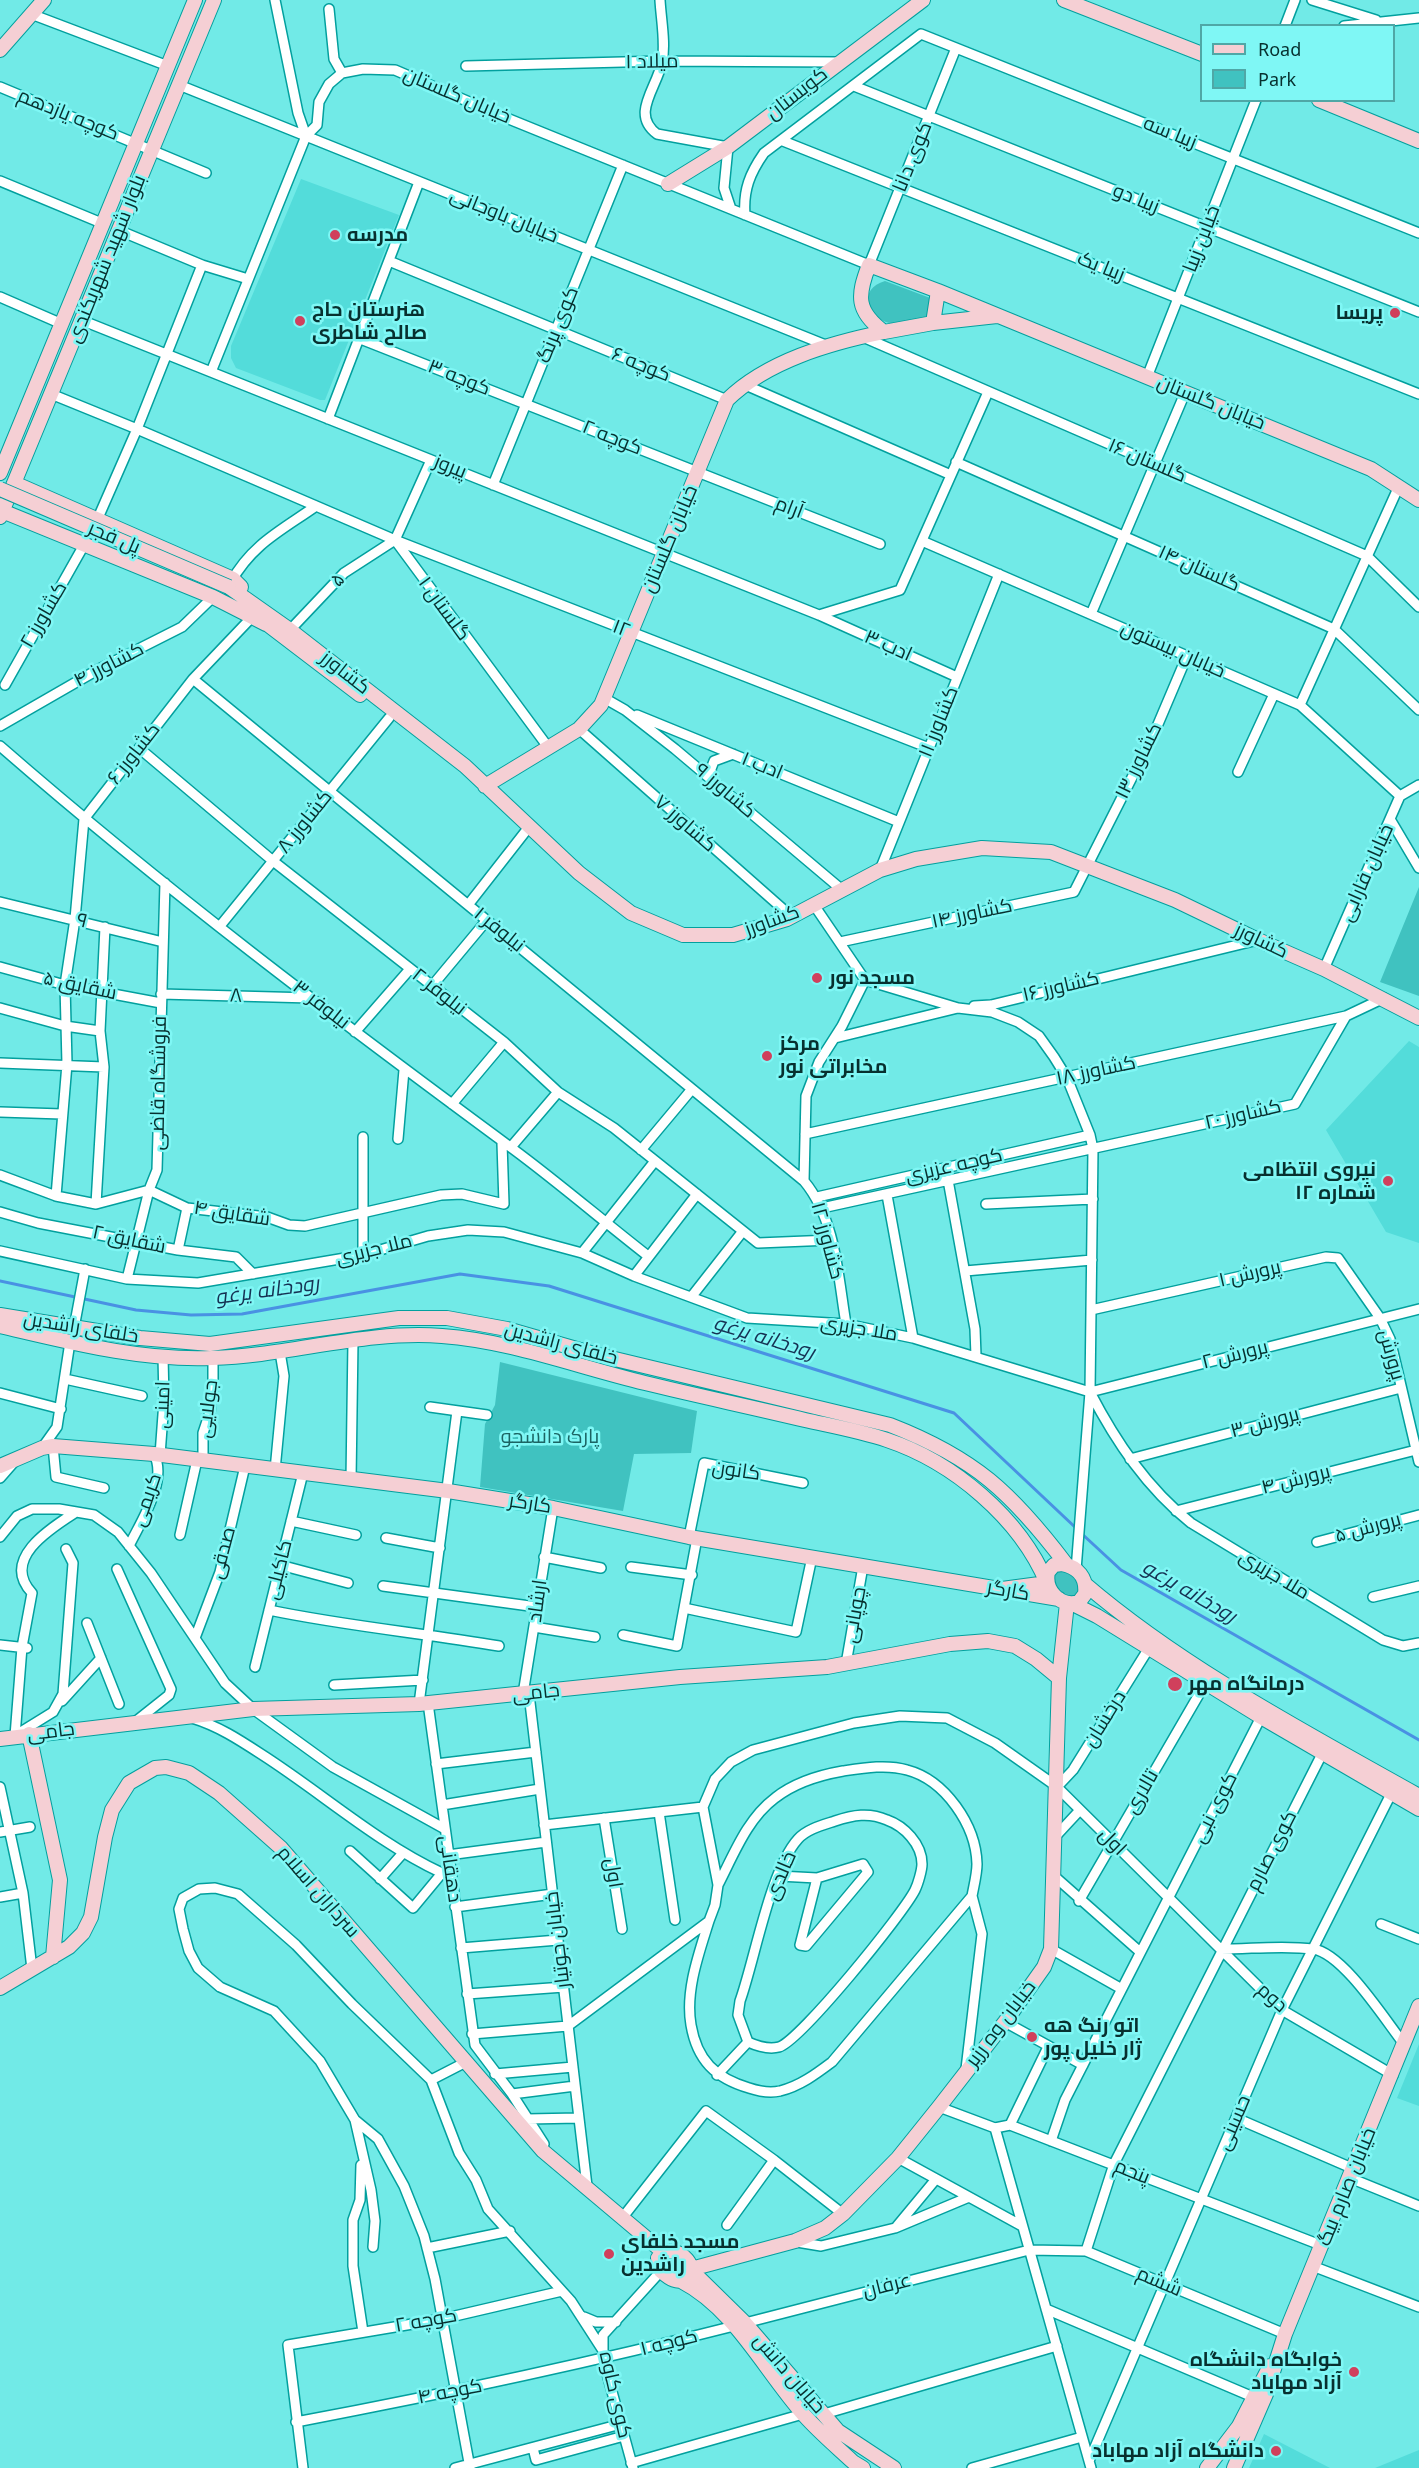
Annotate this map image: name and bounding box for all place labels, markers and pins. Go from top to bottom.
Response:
place label: مدرسه [347,223,408,247]
marker: مدرسه [328,228,342,242]
place label: هنرستان حاج صالح شاطری [312,298,427,345]
place label: پریسا [1336,301,1383,325]
marker: پریسا [1388,306,1402,320]
marker: هنرستان حاج صالح شاطری [293,314,307,328]
place label: مسجد نور [829,966,915,990]
marker: مسجد نور [810,971,824,985]
place label: مرکز مخابراتی نور [779,1032,887,1079]
marker: مرکز مخابراتی نور [760,1049,774,1063]
place label: نیروی انتظامی شماره ۱۲ [1243,1158,1376,1205]
marker: نیروی انتظامی شماره ۱۲ [1381,1174,1395,1188]
place label: درمانگاه مهر [1188,1672,1304,1696]
marker: درمانگاه مهر [1166,1675,1184,1693]
place label: اتو رنگ هه ژار خلیل پور [1044,2014,1141,2061]
marker: اتو رنگ هه ژار خلیل پور [1025,2030,1039,2044]
place label: مسجد خلفای راشدین [621,2230,739,2277]
marker: مسجد خلفای راشدین [602,2247,616,2261]
place label: خوابگاه دانشگاه آزاد مهاباد [1190,2348,1342,2395]
marker: خوابگاه دانشگاه آزاد مهاباد [1347,2365,1361,2379]
place label: دانشگاه آزاد مهاباد [1092,2439,1264,2463]
marker: دانشگاه آزاد مهاباد [1269,2444,1283,2458]

